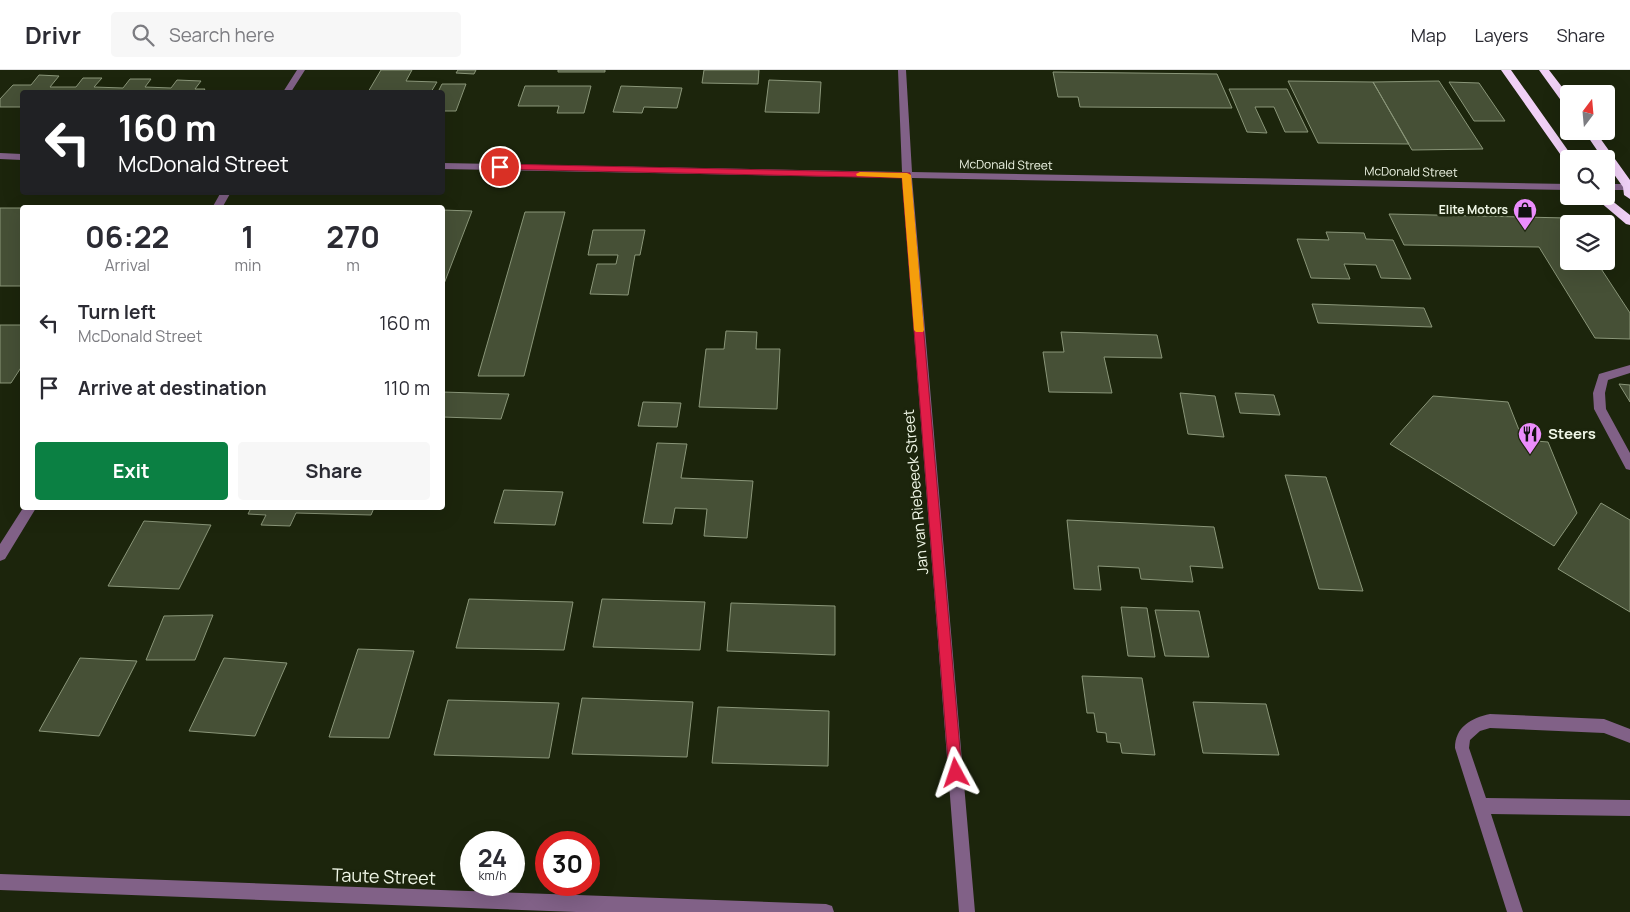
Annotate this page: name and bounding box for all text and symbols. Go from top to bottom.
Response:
search box [111,12,461,57]
text: Drivr [25,18,81,51]
icon: search [129,21,157,49]
text: Search here [169,22,275,48]
text: Map [1411,23,1446,47]
text: Layers [1474,23,1528,47]
text: Share [1556,23,1605,47]
north arrow [1560,85,1615,140]
map controls [1560,85,1615,270]
text: 160 m [118,104,217,152]
icon: left [35,110,100,175]
pin [479,146,521,188]
text: McDonald Street [118,149,289,179]
button: search [1560,150,1615,205]
icon: arrive [486,153,514,181]
street label: McDonald Street [959,155,1053,174]
street label: McDonald Street [1364,162,1458,181]
shop icon: Elite Motors [1512,197,1538,231]
place label: Elite Motors [1439,201,1508,218]
button: layers [1560,215,1615,270]
text: 06:22 [85,216,169,257]
text: 1 [241,216,254,257]
text: 270 [326,216,380,257]
text: Arrival [104,254,150,276]
text: min [234,254,261,276]
text: m [346,254,360,276]
text: Turn left [78,299,156,325]
icon: left [35,309,63,337]
text: 160 m [379,310,430,336]
text: McDonald Street [78,325,202,347]
icon: arrive [35,374,63,402]
text: Arrive at destination [78,375,267,401]
text: 110 m [384,375,430,401]
street label: Jan van Riebeeck Street [898,409,933,575]
restaurant icon: Steers [1517,421,1543,455]
place label: Steers [1548,423,1596,444]
button: Exit [35,442,228,500]
button: Share [238,442,430,500]
position arrow [929,746,981,798]
speed limit sign: 30 [535,831,600,896]
text: 24 [478,840,507,875]
street label: Taute Street [332,862,436,890]
text: km/h [479,867,506,884]

